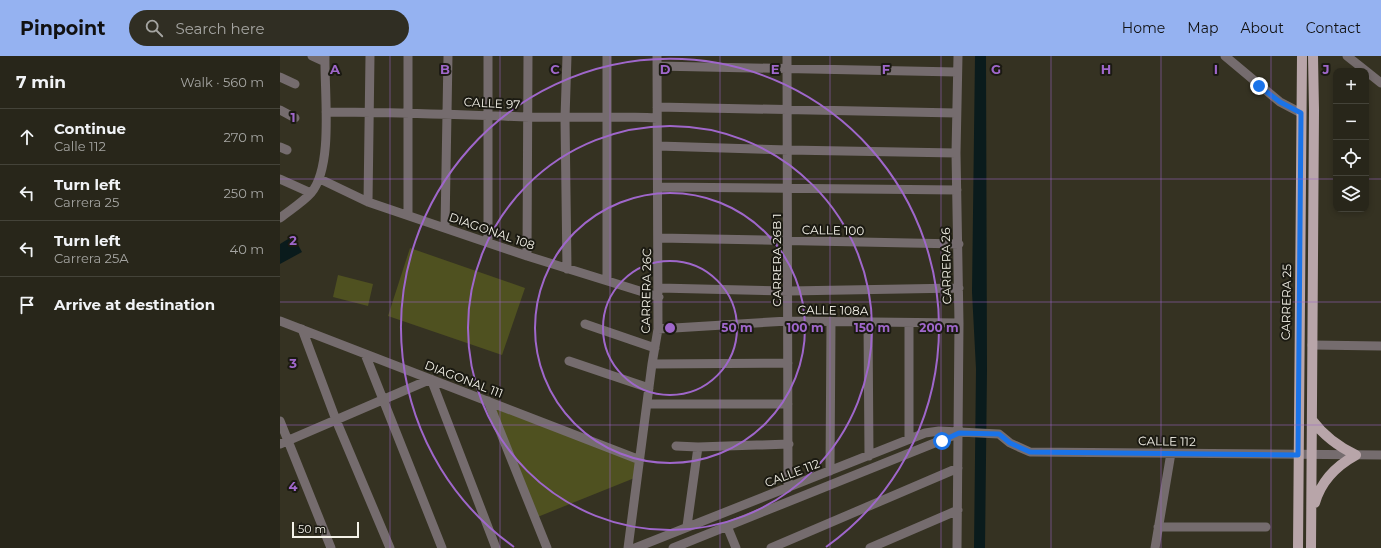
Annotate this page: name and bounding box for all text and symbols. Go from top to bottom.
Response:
search box [129,10,409,46]
text: Pinpoint [20,17,105,40]
icon: search [143,17,165,39]
text: Search here [175,19,265,38]
text: Home [1122,19,1165,37]
text: Map [1187,19,1218,37]
text: About [1240,19,1284,37]
text: Contact [1306,19,1361,37]
text: A [329,61,341,77]
text: B [440,61,450,77]
text: C [550,61,560,77]
text: D [660,61,671,77]
text: E [771,61,780,77]
text: F [882,61,890,77]
text: G [991,61,1001,77]
text: H [1101,61,1111,77]
text: I [1214,61,1218,77]
text: J [1321,61,1330,77]
map controls [1333,68,1369,212]
button: + [1333,68,1369,104]
text: 7 min [16,72,66,92]
text: Walk · 560 m [180,74,264,90]
route end [1250,77,1268,95]
street label: CALLE 97 [463,94,521,112]
button: − [1333,104,1369,140]
text: 1 [290,109,296,125]
text: Continue [54,119,126,138]
icon: ahead [16,126,38,148]
text: 270 m [223,129,264,145]
text: Calle 112 [54,138,106,154]
button: locate [1333,140,1369,176]
text: Turn left [54,175,121,194]
button: layers [1333,176,1369,212]
icon: left [16,182,38,204]
text: 250 m [223,185,264,201]
text: Carrera 25 [54,194,119,210]
street label: DIAGONAL 108 [447,209,537,253]
street label: CARRERA 26B 1 [769,213,784,307]
street label: CALLE 100 [802,222,864,238]
street label: CARRERA 26 [938,227,954,305]
text: Turn left [54,231,121,250]
text: 2 [289,232,297,248]
icon: left [16,238,38,260]
text: 40 m [230,241,264,257]
street label: CARRERA 26C [638,248,654,334]
text: Carrera 25A [54,250,129,266]
street label: CARRERA 25 [1278,264,1294,340]
icon: arrive [16,294,38,316]
text: Arrive at destination [54,295,215,314]
street label: CALLE 108A [798,302,869,318]
text: 50 m [721,320,753,335]
text: 100 m [787,320,823,335]
text: 150 m [854,320,890,335]
text: 200 m [919,320,959,335]
centre of rings [663,321,677,335]
text: 3 [288,355,297,371]
street label: DIAGONAL 111 [423,357,505,401]
route start [933,432,951,450]
street label: CALLE 112 [1138,433,1196,449]
street label: CALLE 112 [762,456,822,490]
text: 4 [289,478,298,494]
scale bar [292,520,359,539]
text: 50 m [298,522,326,536]

